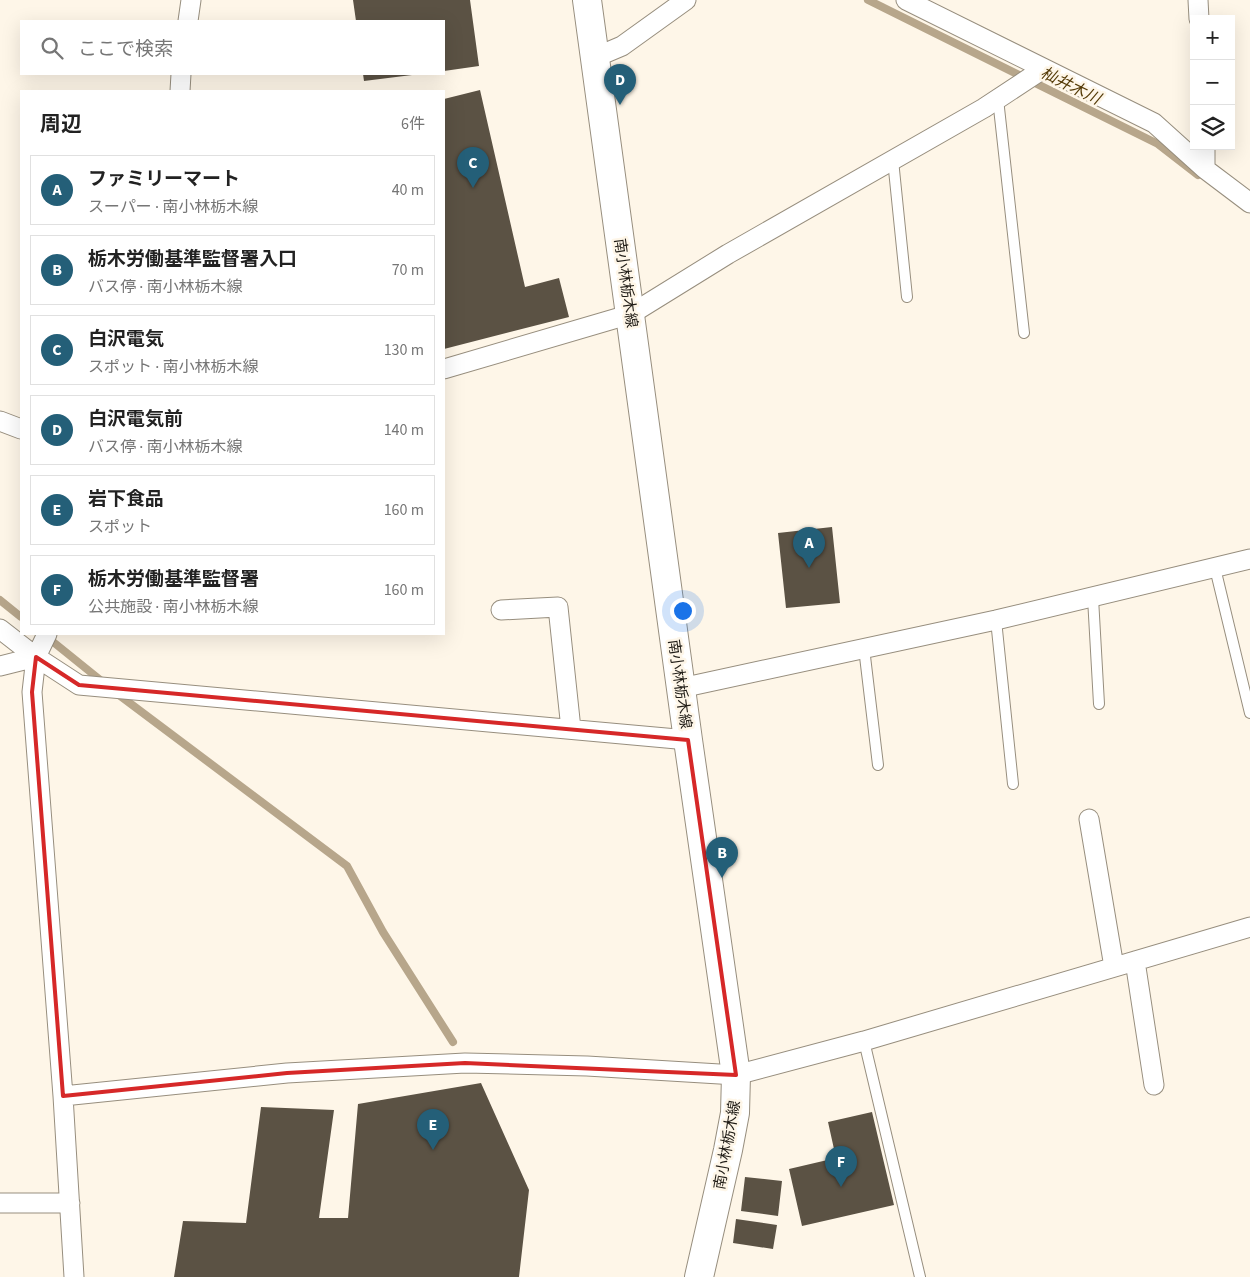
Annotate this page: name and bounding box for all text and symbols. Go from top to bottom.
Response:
map controls [1190,15,1235,150]
button: + [1190,15,1235,60]
search box [20,20,445,75]
icon: search [38,34,66,62]
text: ここで検索 [78,36,173,63]
button: − [1190,60,1235,105]
water label: 杣井木川 [1037,62,1106,111]
pin: D [604,64,636,105]
button: layers [1190,105,1235,150]
text: 周辺 [40,109,82,139]
text: 6件 [401,113,425,135]
pin: C [457,147,489,188]
text: ファミリーマート [88,166,240,193]
text: A [52,179,62,201]
text: 40 m [392,179,424,201]
text: スーパー · 南小林栃木線 [88,196,258,218]
street label: 南小林栃木線 [609,237,642,329]
text: 栃木労働基準監督署入口 [88,246,297,273]
text: B [52,259,62,281]
text: 70 m [392,259,424,281]
text: バス停 · 南小林栃木線 [88,276,242,298]
text: 白沢電気 [88,326,164,353]
text: C [52,339,62,361]
text: 130 m [384,339,424,361]
text: スポット · 南小林栃木線 [88,356,258,378]
text: 白沢電気前 [88,406,183,433]
text: D [52,419,62,441]
text: 140 m [384,419,424,441]
text: バス停 · 南小林栃木線 [88,436,242,458]
text: 岩下食品 [88,486,164,513]
text: E [53,499,61,521]
text: 160 m [384,499,424,521]
text: スポット [88,516,152,538]
pin: A [793,527,825,568]
text: 栃木労働基準監督署 [88,566,259,593]
text: F [53,579,61,601]
text: 160 m [384,579,424,601]
text: 公共施設 · 南小林栃木線 [88,596,258,618]
your location [670,598,696,624]
street label: 南小林栃木線 [663,638,696,730]
pin: B [706,837,738,878]
street label: 南小林栃木線 [709,1099,746,1191]
pin: E [417,1109,449,1150]
pin: F [825,1146,857,1187]

